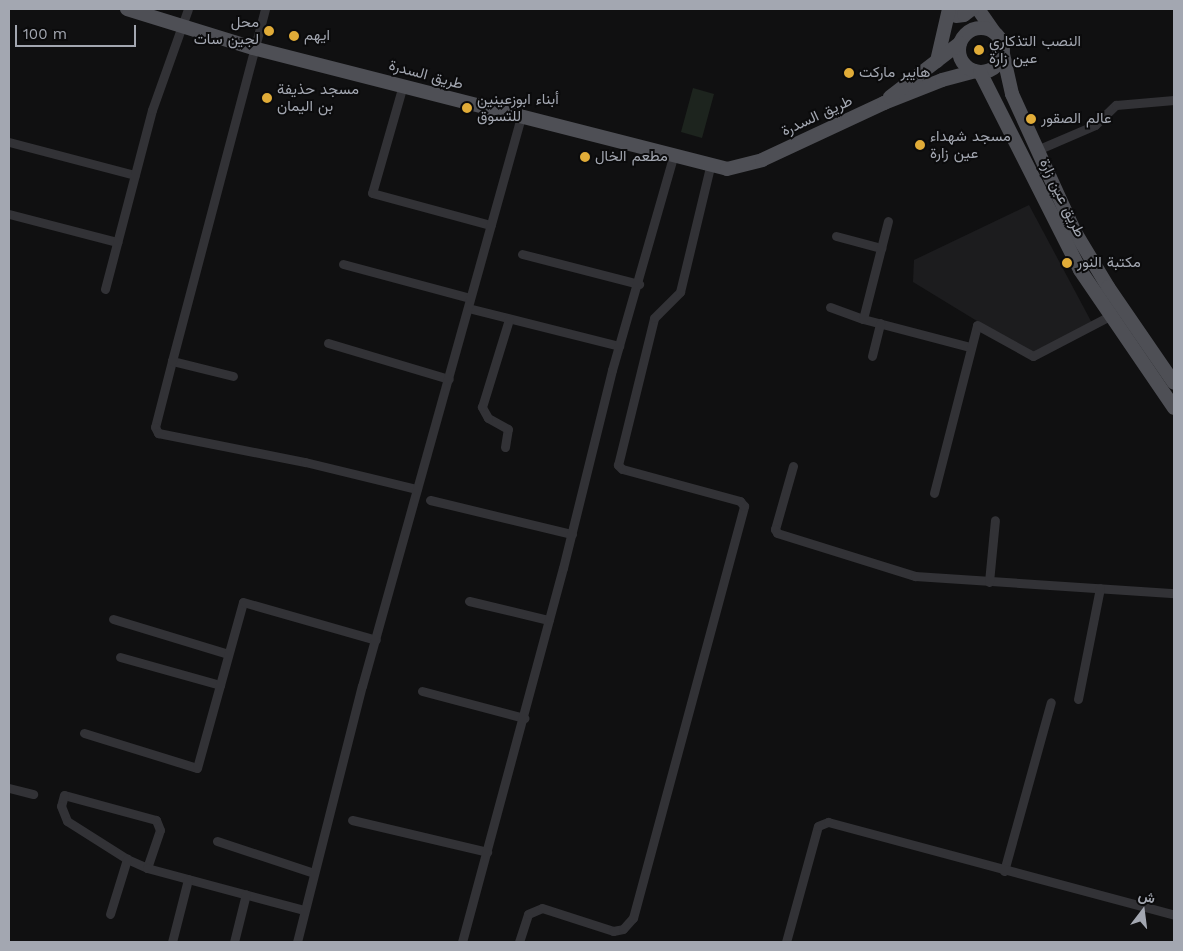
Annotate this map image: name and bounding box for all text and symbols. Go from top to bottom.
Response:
place label: محل لجين سات [194,13,259,48]
scale bar [18,15,139,47]
text: 100 m [23,25,67,43]
marker: محل لجين سات [263,25,275,37]
place label: ايهم [304,27,330,45]
marker: ايهم [288,30,300,42]
place label: النصب التذكاري عين زارة [989,32,1081,67]
marker: النصب التذكاري عين زارة [973,44,985,56]
street label: طريق السدرة [387,56,465,94]
place label: هايبر ماركت [859,64,930,82]
marker: هايبر ماركت [843,67,855,79]
place label: مسجد حذيفة بن اليمان [277,80,359,115]
place label: أبناء ابوزعينين للتسوق [477,90,559,125]
marker: مسجد حذيفة بن اليمان [261,92,273,104]
street label: طريق السدرة [779,92,855,140]
marker: أبناء ابوزعينين للتسوق [461,102,473,114]
place label: عالم الصقور [1041,110,1112,128]
marker: عالم الصقور [1025,113,1037,125]
place label: مسجد شهداء عين زارة [930,127,1011,162]
marker: مسجد شهداء عين زارة [914,139,926,151]
place label: مطعم الخال [595,148,668,166]
marker: مطعم الخال [579,151,591,163]
street label: طريق عين زارة [1035,156,1089,240]
place label: مكتبة النور [1077,254,1141,272]
marker: مكتبة النور [1061,257,1073,269]
north arrow [1118,886,1168,936]
text: ش [1137,887,1157,906]

